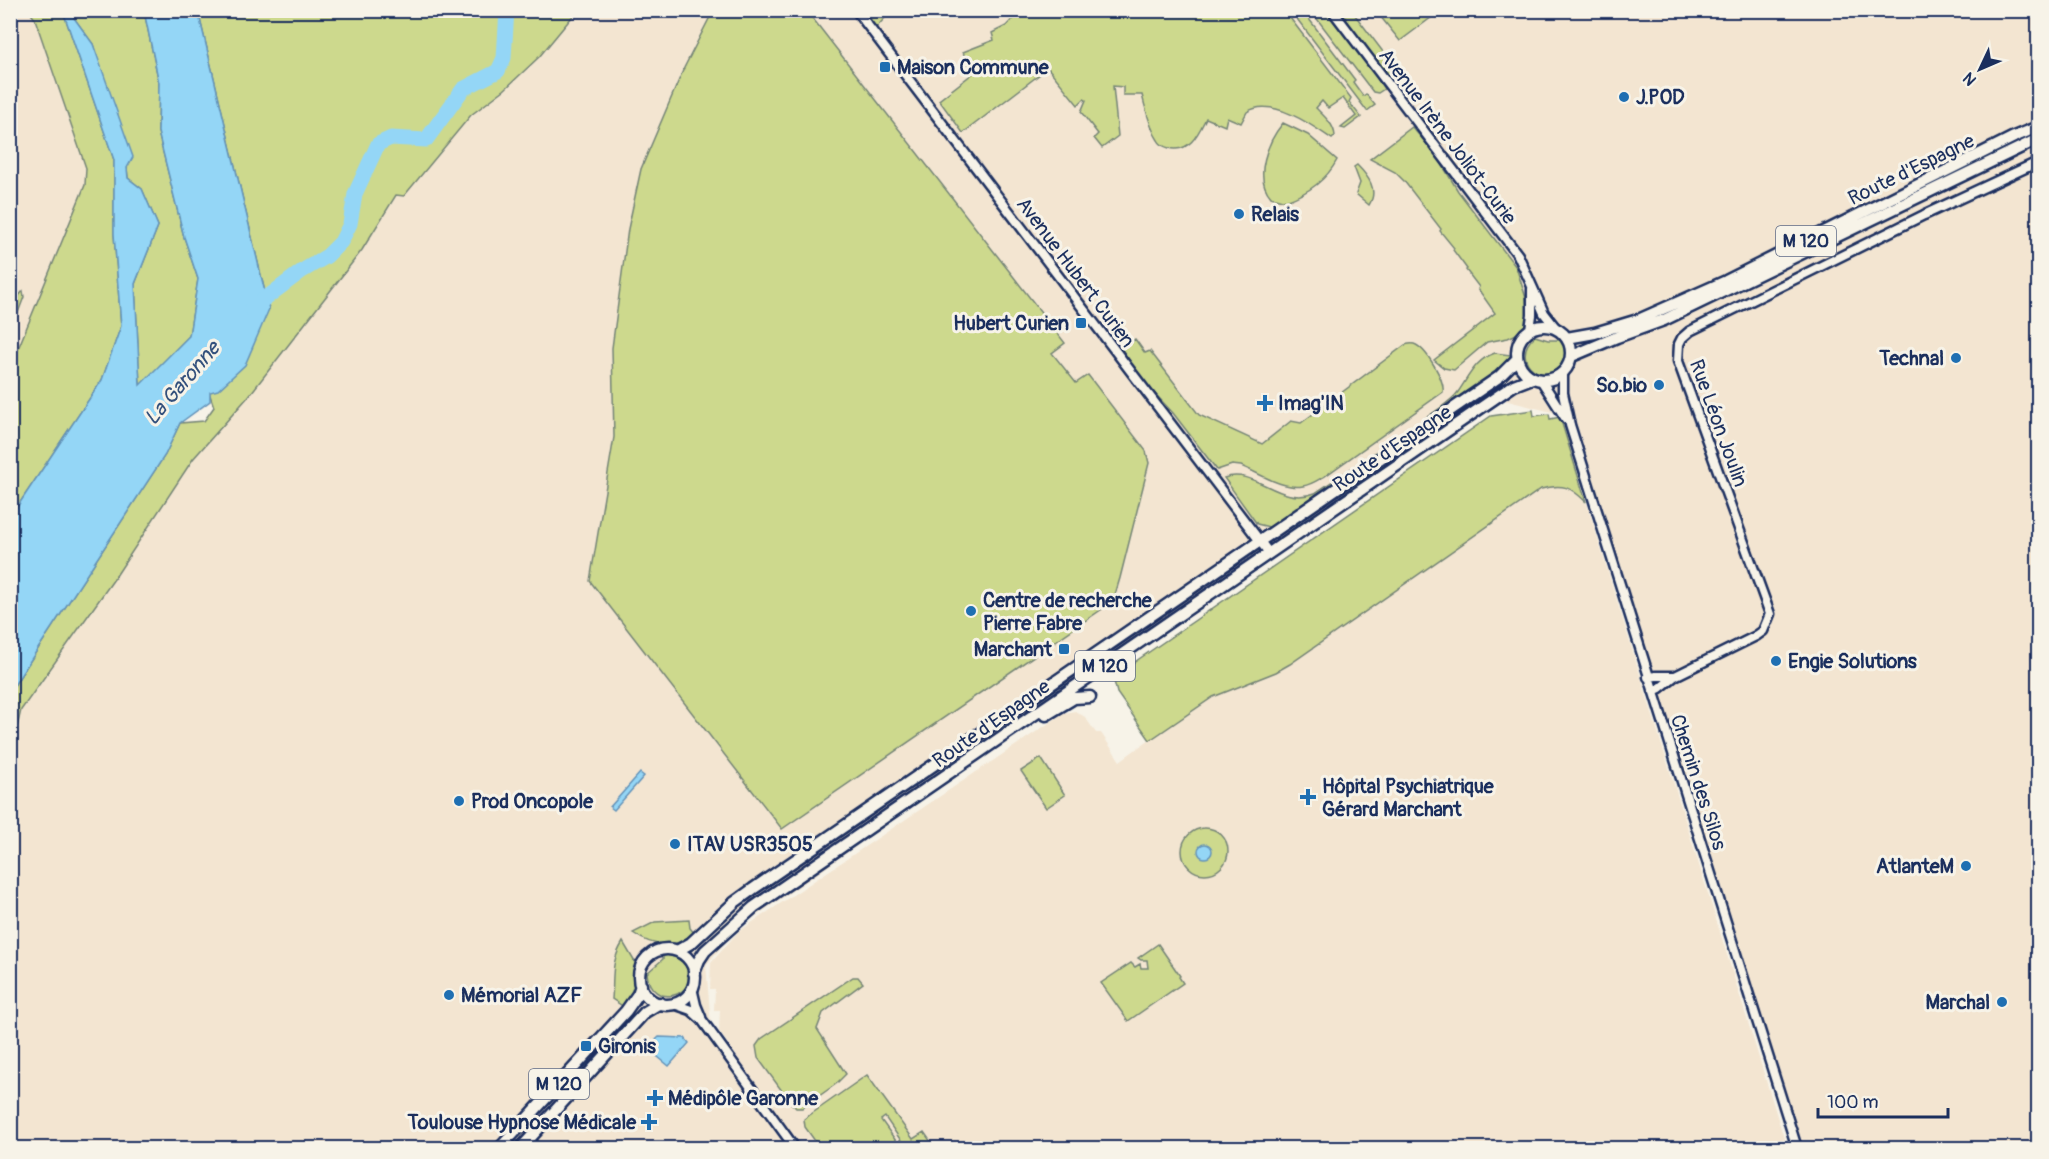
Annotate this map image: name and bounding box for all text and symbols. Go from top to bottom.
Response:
north arrow [1950,39,2010,99]
street label: Avenue Irène Joliot-Curie [1373,43,1522,229]
place label: Maison Commune [897,55,1050,80]
marker: Maison Commune [878,60,892,74]
text: N [1959,68,1981,90]
place label: J.POD [1636,85,1685,110]
marker: J.POD [1617,90,1631,104]
street label: Route d'Espagne [1844,128,1979,211]
street label: Avenue Hubert Curien [1012,192,1140,352]
place label: Relais [1251,202,1299,227]
marker: Relais [1232,207,1246,221]
road number: M 120 [1776,226,1836,256]
place label: Hubert Curien [953,311,1069,335]
marker: Hubert Curien [1074,316,1088,330]
water label: La Garonne [139,334,228,431]
place label: Technal [1878,346,1944,371]
marker: Technal [1949,351,1963,365]
street label: Rue Léon Joulin [1684,356,1753,490]
place label: So.bio [1596,373,1647,398]
marker: So.bio [1652,378,1666,392]
place label: Imag'IN [1278,391,1344,416]
marker: Imag'IN [1256,394,1274,412]
street label: Route d'Espagne [1328,399,1456,497]
place label: Centre de recherche Pierre Fabre [983,588,1153,636]
marker: Centre de recherche Pierre Fabre [964,604,978,618]
place label: Marchant [974,637,1053,662]
marker: Marchant [1057,642,1071,656]
place label: Engie Solutions [1788,649,1917,674]
road number: M 120 [1075,651,1135,681]
marker: Engie Solutions [1769,654,1783,668]
street label: Route d'Espagne [928,674,1055,773]
street label: Chemin des Silos [1665,711,1732,853]
place label: Hôpital Psychiatrique Gérard Marchant [1322,774,1495,822]
marker: Hôpital Psychiatrique Gérard Marchant [1299,788,1317,806]
place label: Prod Oncopole [471,789,594,814]
marker: Prod Oncopole [452,794,466,808]
place label: ITAV USR3505 [687,832,813,857]
marker: ITAV USR3505 [668,837,682,851]
place label: AtlanteM [1876,854,1954,879]
marker: AtlanteM [1959,859,1973,873]
place label: Mémorial AZF [461,983,582,1008]
marker: Mémorial AZF [442,988,456,1002]
place label: Marchal [1926,990,1990,1015]
marker: Marchal [1995,995,2009,1009]
place label: Gironis [598,1034,656,1059]
marker: Gironis [579,1039,593,1053]
road number: M 120 [529,1069,589,1099]
scale bar [1818,1081,1948,1119]
place label: Médipôle Garonne [668,1086,819,1111]
marker: Médipôle Garonne [646,1089,664,1107]
text: 100 m [1827,1091,1879,1114]
place label: Toulouse Hypnose Médicale [407,1110,637,1135]
marker: Toulouse Hypnose Médicale [640,1113,658,1131]

